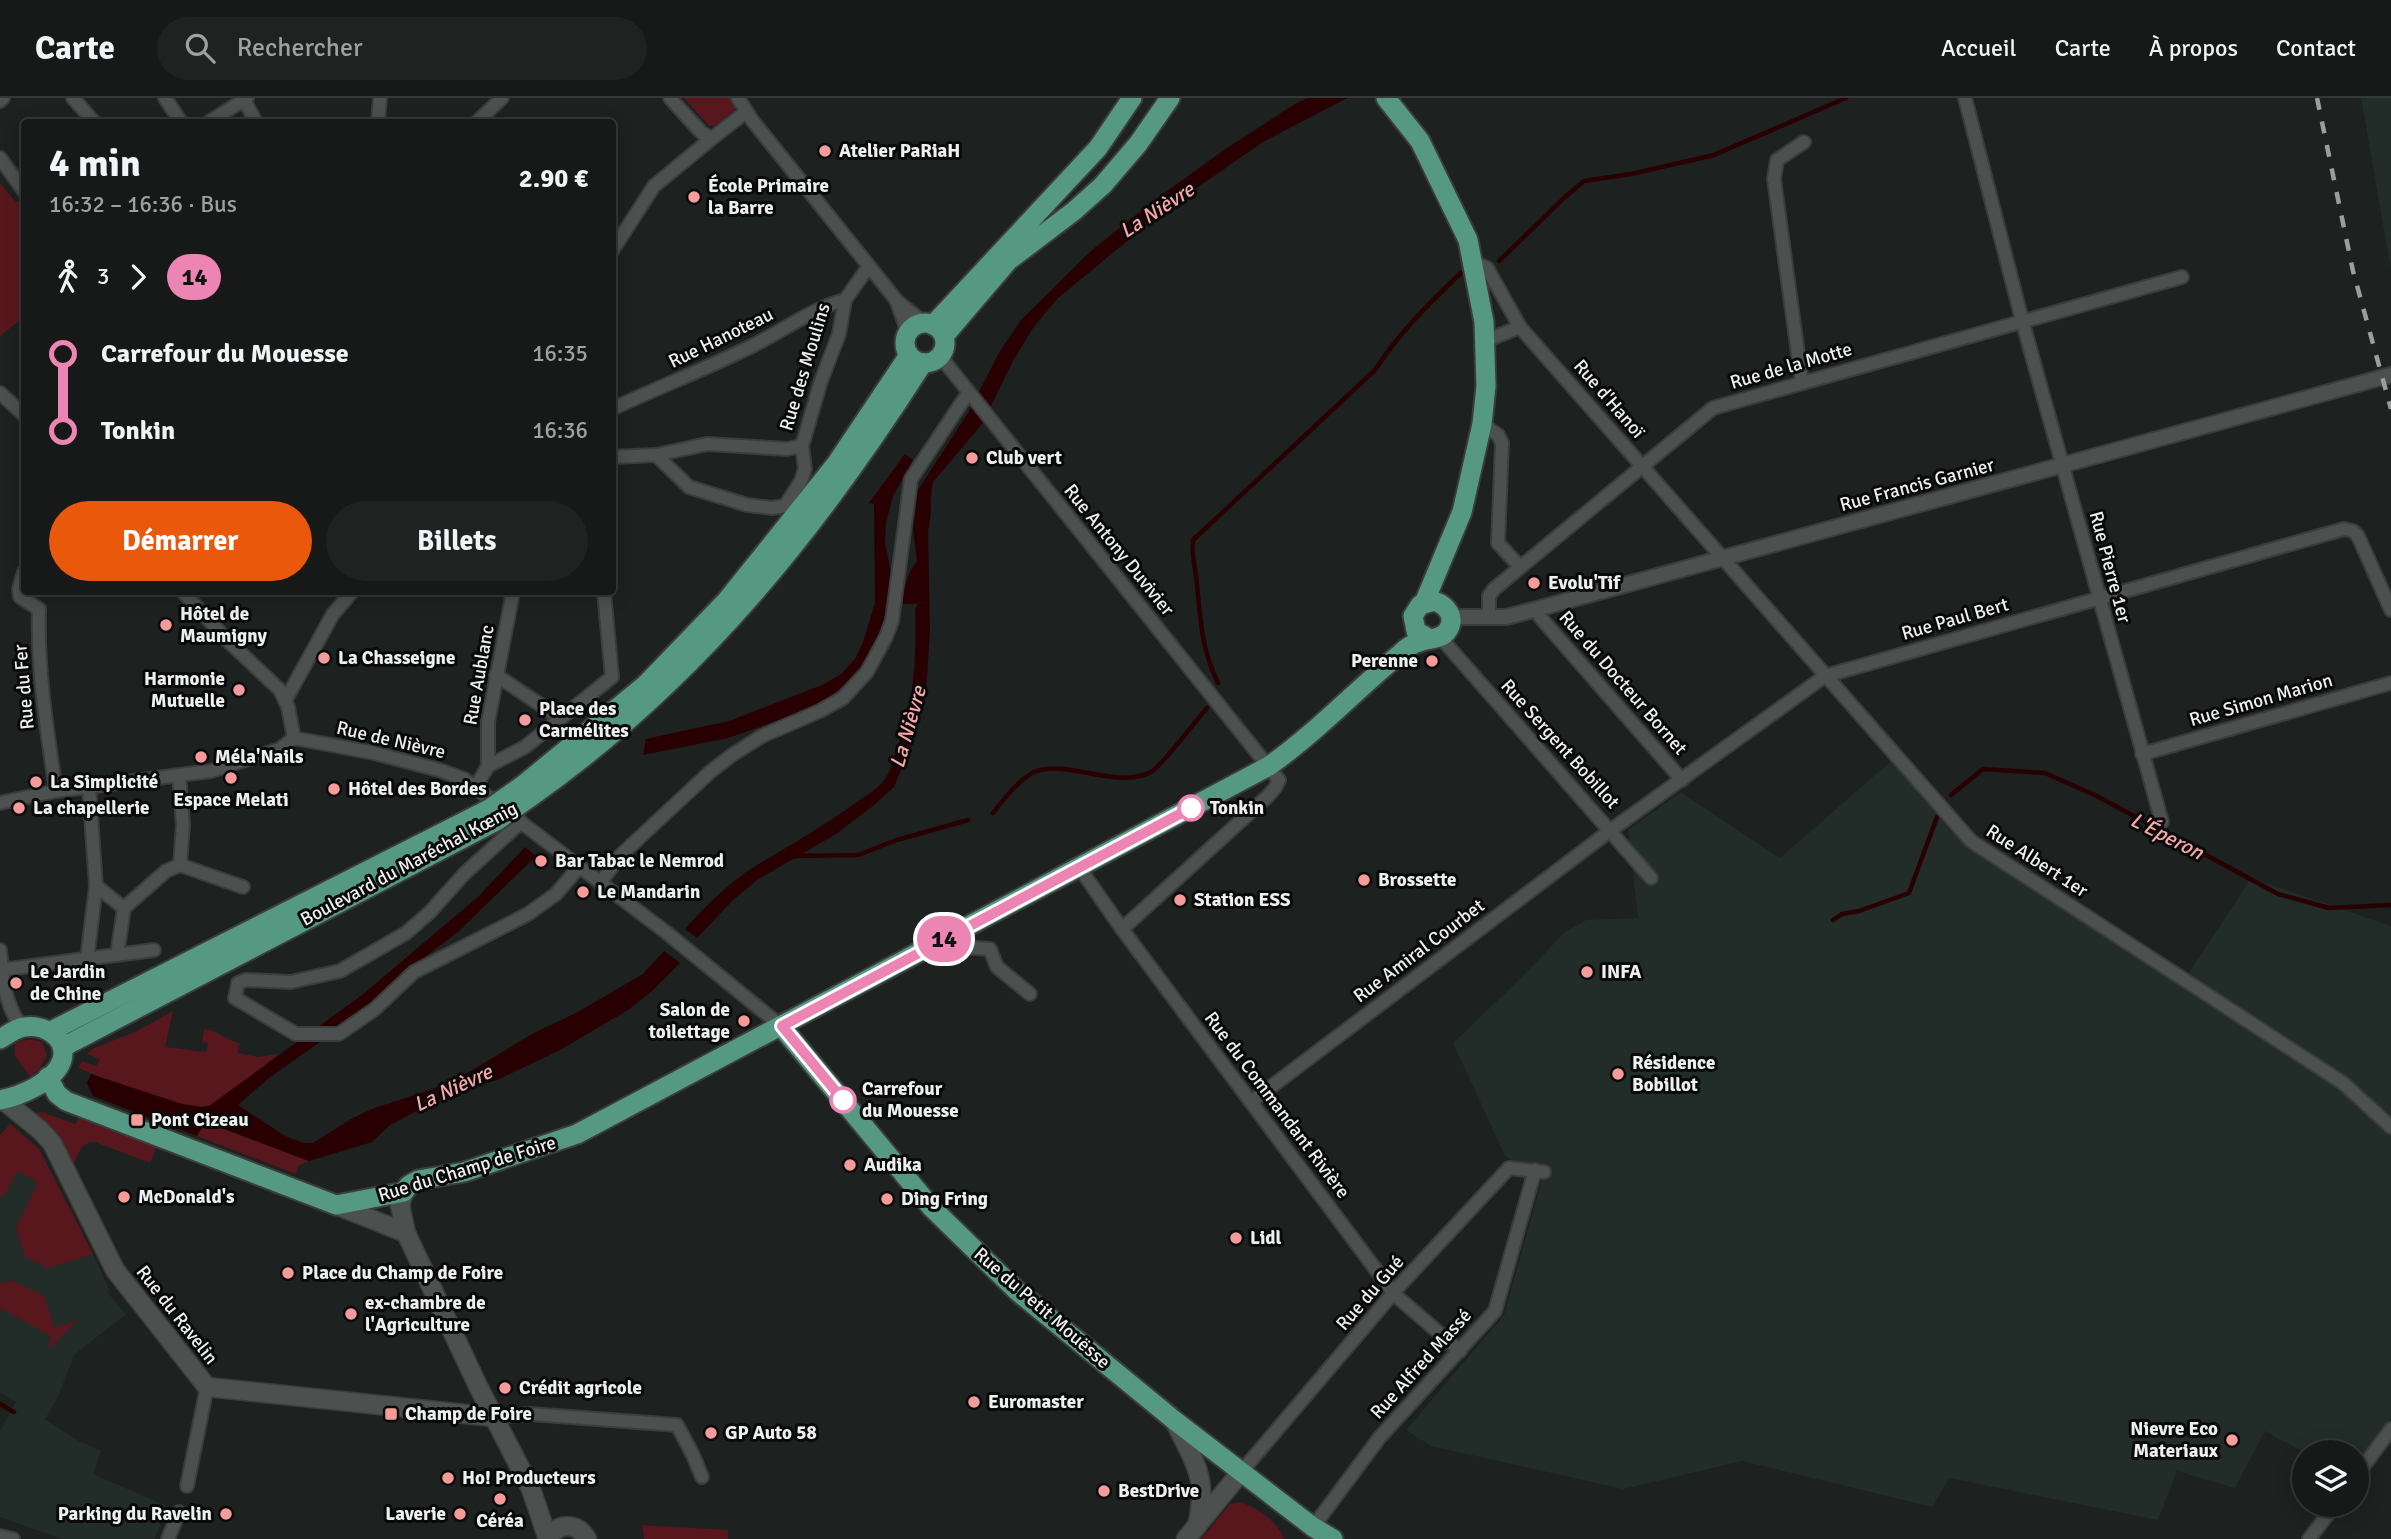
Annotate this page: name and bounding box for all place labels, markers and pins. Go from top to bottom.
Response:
place label: Atelier PaRiaH [839,139,960,163]
marker: Atelier PaRiaH [817,143,833,159]
place label: École Primaire la Barre [708,174,829,220]
marker: École Primaire la Barre [686,189,702,205]
place label: Club vert [986,446,1062,470]
marker: Club vert [964,450,980,466]
place label: Evolu'Tif [1548,571,1621,595]
marker: Evolu'Tif [1526,575,1542,591]
place label: Hôtel de Maumigny [180,602,267,648]
marker: Hôtel de Maumigny [158,617,174,633]
place label: La Chasseigne [338,646,455,670]
place label: Perenne [1351,649,1418,673]
marker: La Chasseigne [316,650,332,666]
marker: Perenne [1424,653,1440,669]
place label: Harmonie Mutuelle [144,667,225,713]
marker: Harmonie Mutuelle [231,682,247,698]
place label: Place des Carmélites [539,697,629,743]
marker: Place des Carmélites [517,712,533,728]
place label: Méla'Nails [215,745,303,769]
marker: Méla'Nails [193,749,209,765]
place label: La Simplicité [50,770,158,794]
marker: Espace Melati [223,770,239,786]
marker: La Simplicité [28,774,44,790]
place label: Hôtel des Bordes [348,777,487,801]
marker: Hôtel des Bordes [326,781,342,797]
place label: Espace Melati [173,788,289,812]
marker: Tonkin [1178,795,1204,821]
place label: La chapellerie [33,796,150,820]
place label: Tonkin [1210,796,1264,820]
marker: La chapellerie [11,800,27,816]
place label: Bar Tabac le Nemrod [555,849,724,873]
marker: Bar Tabac le Nemrod [533,853,549,869]
place label: Brossette [1378,868,1457,892]
marker: Brossette [1356,872,1372,888]
place label: Le Mandarin [597,880,700,904]
marker: Le Mandarin [575,884,591,900]
place label: Station ESS [1194,888,1291,912]
marker: Station ESS [1172,892,1188,908]
place label: Le Jardin de Chine [30,960,105,1006]
place label: INFA [1601,960,1641,984]
marker: INFA [1579,964,1595,980]
marker: Le Jardin de Chine [8,975,24,991]
place label: Salon de toilettage [648,998,730,1044]
marker: Salon de toilettage [736,1013,752,1029]
place label: Résidence Bobillot [1632,1051,1715,1097]
marker: Résidence Bobillot [1610,1066,1626,1082]
place label: Carrefour du Mouesse [862,1077,959,1123]
marker: Carrefour du Mouesse [830,1087,856,1113]
place label: Pont Cizeau [151,1108,249,1132]
marker: Pont Cizeau [129,1112,145,1128]
place label: Audika [864,1153,922,1177]
marker: Audika [842,1157,858,1173]
place label: McDonald's [138,1185,234,1209]
place label: Ding Fring [901,1187,988,1211]
marker: McDonald's [116,1189,132,1205]
marker: Ding Fring [879,1191,895,1207]
place label: Lidl [1250,1226,1282,1250]
marker: Lidl [1228,1230,1244,1246]
place label: Place du Champ de Foire [302,1261,503,1285]
marker: Place du Champ de Foire [280,1265,296,1281]
place label: ex-chambre de l'Agriculture [365,1291,486,1337]
marker: ex-chambre de l'Agriculture [343,1306,359,1322]
place label: Crédit agricole [519,1376,642,1400]
marker: Crédit agricole [497,1380,513,1396]
place label: Euromaster [988,1390,1084,1414]
marker: Euromaster [966,1394,982,1410]
place label: Champ de Foire [405,1402,532,1426]
marker: Champ de Foire [383,1406,399,1422]
place label: Nievre Eco Materiaux [2130,1417,2219,1463]
place label: GP Auto 58 [725,1421,817,1445]
marker: GP Auto 58 [703,1425,719,1441]
marker: Nievre Eco Materiaux [2224,1432,2240,1448]
place label: Ho! Producteurs [462,1466,596,1490]
marker: Ho! Producteurs [440,1470,456,1486]
place label: BestDrive [1118,1479,1199,1503]
marker: BestDrive [1096,1483,1112,1499]
marker: Céréa [492,1491,508,1507]
place label: Parking du Ravelin [58,1502,212,1526]
place label: Laverie [385,1502,446,1526]
marker: Parking du Ravelin [218,1506,234,1522]
marker: Laverie [452,1506,468,1522]
place label: Céréa [476,1509,524,1533]

